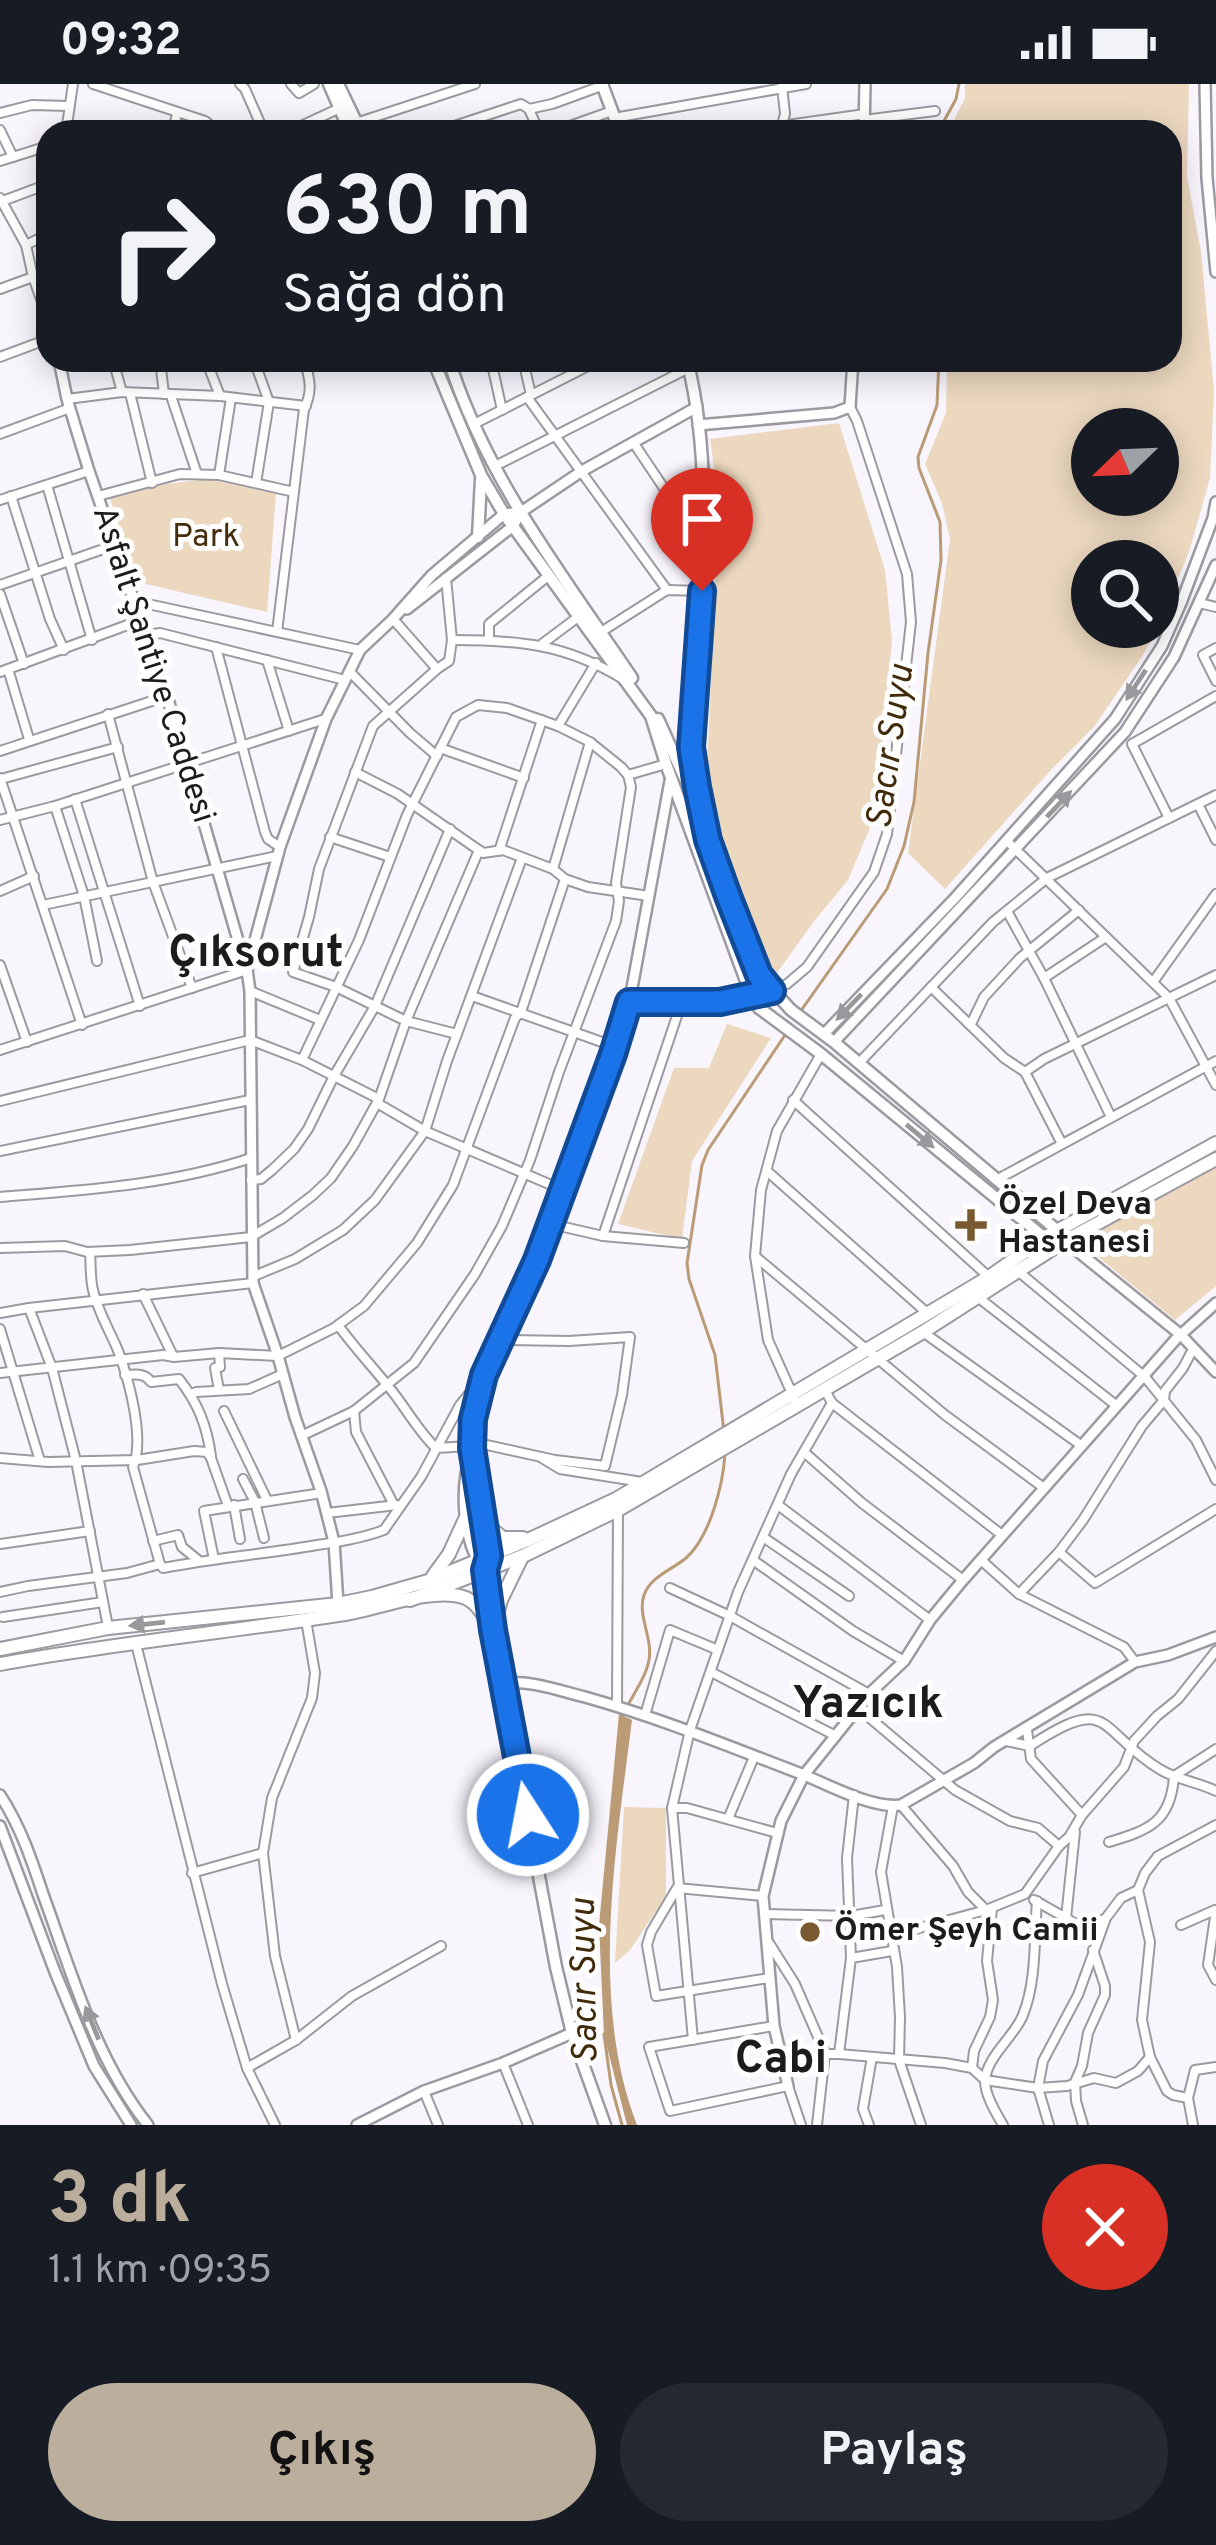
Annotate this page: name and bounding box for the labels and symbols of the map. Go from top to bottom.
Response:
north arrow [1071,408,1179,516]
pin [651,468,753,591]
street label: Asfalt Şantiye Caddesi [81,501,223,829]
park label: Park [172,517,240,559]
water label: Sacır Suyu [858,661,926,832]
one-way arrow [1126,669,1148,702]
one-way arrow [1044,790,1072,819]
district label: Çıksorut [168,926,344,983]
one-way arrow [836,992,864,1021]
one-way arrow [904,1122,935,1148]
place label: Özel Deva Hastanesi [998,1184,1152,1265]
marker: Özel Deva Hastanesi [955,1209,987,1241]
one-way arrow [128,1615,165,1634]
district label: Yazıcık [792,1677,944,1734]
position arrow [465,1752,591,1878]
water label: Sacır Suyu [562,1897,610,2064]
place label: Ömer Şeyh Camii [834,1910,1099,1953]
marker: Ömer Şeyh Camii [797,1919,823,1945]
one-way arrow [81,2004,100,2040]
district label: Cabi [735,2032,827,2089]

